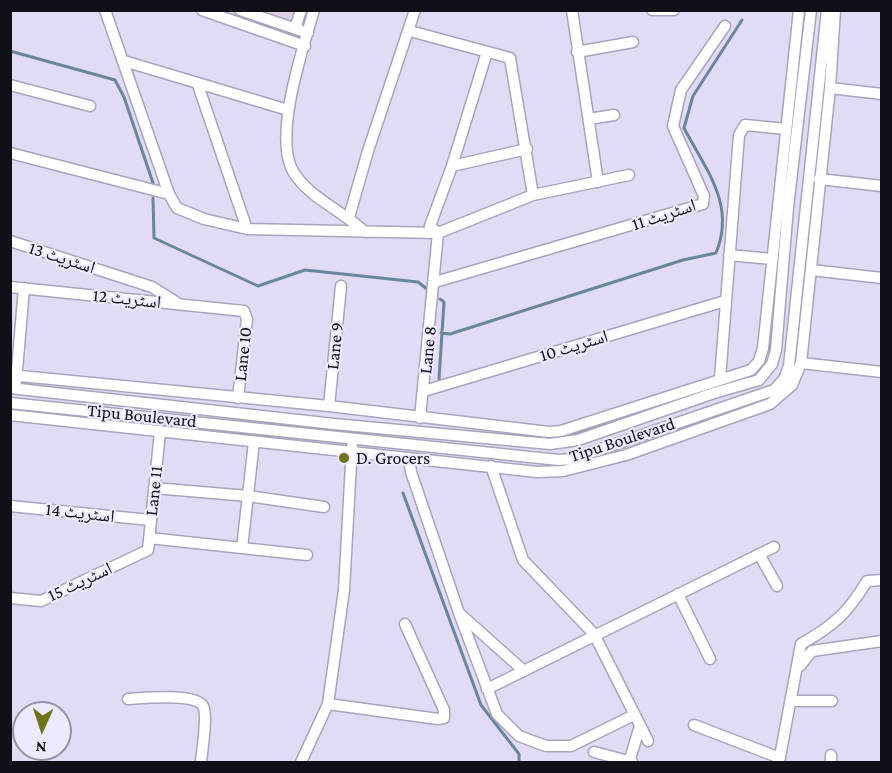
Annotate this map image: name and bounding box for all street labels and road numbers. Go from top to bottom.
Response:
street label: اسٹریٹ 11 [629,195,699,235]
street label: اسٹریٹ 13 [26,237,98,279]
street label: اسٹریٹ 12 [92,285,162,313]
street label: Lane 9 [322,321,348,371]
street label: Lane 8 [415,325,441,375]
street label: اسٹریٹ 10 [537,325,611,367]
street label: Lane 10 [229,326,257,382]
street label: Tipu Boulevard [86,400,198,432]
street label: Tipu Boulevard [566,413,678,467]
street label: Lane 11 [141,465,167,517]
street label: اسٹریٹ 14 [44,499,116,527]
street label: اسٹریٹ 15 [44,558,116,606]

